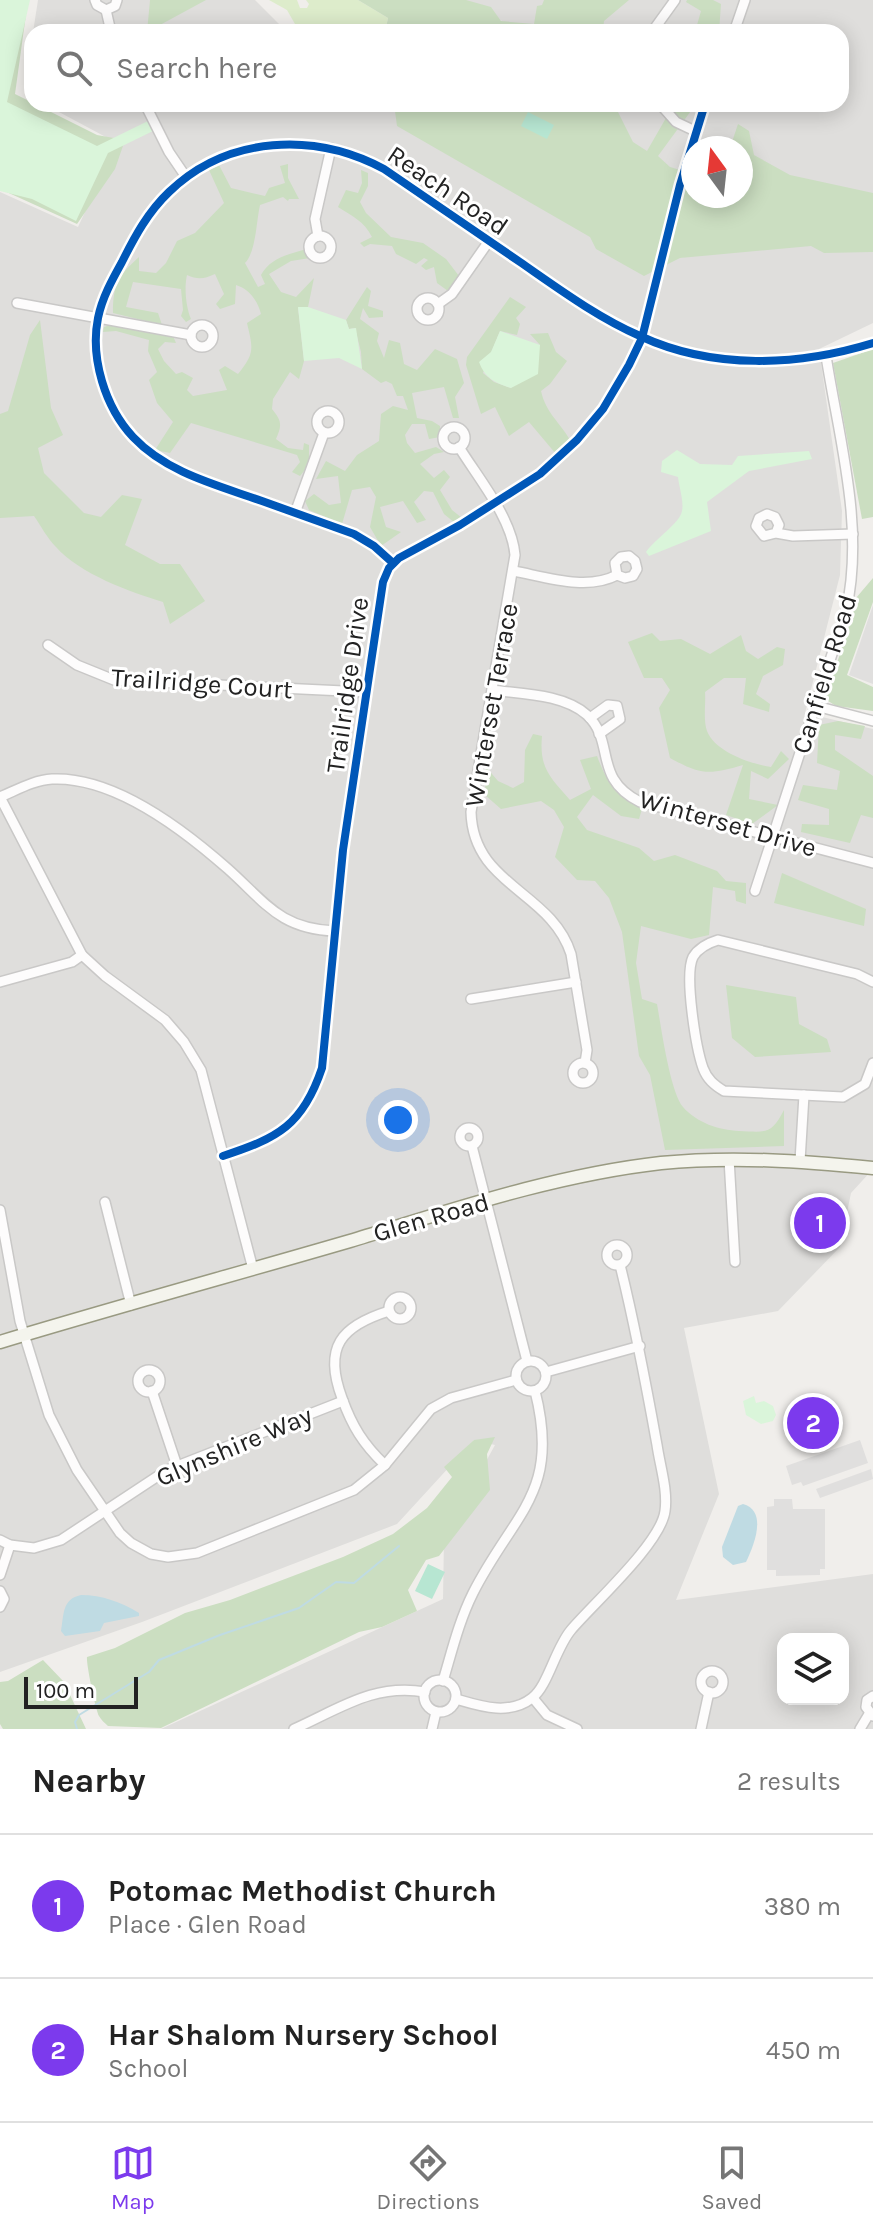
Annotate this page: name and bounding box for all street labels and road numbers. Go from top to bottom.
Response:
street label: Reach Road [382,139,514,242]
street label: Canfield Road [786,591,863,757]
street label: Trailridge Drive [320,595,375,775]
street label: Winterset Terrace [458,601,525,809]
street label: Trailridge Court [110,662,294,705]
street label: Winterset Drive [636,783,820,864]
street label: Glen Road [370,1186,493,1249]
street label: Glynshire Way [151,1400,317,1493]

